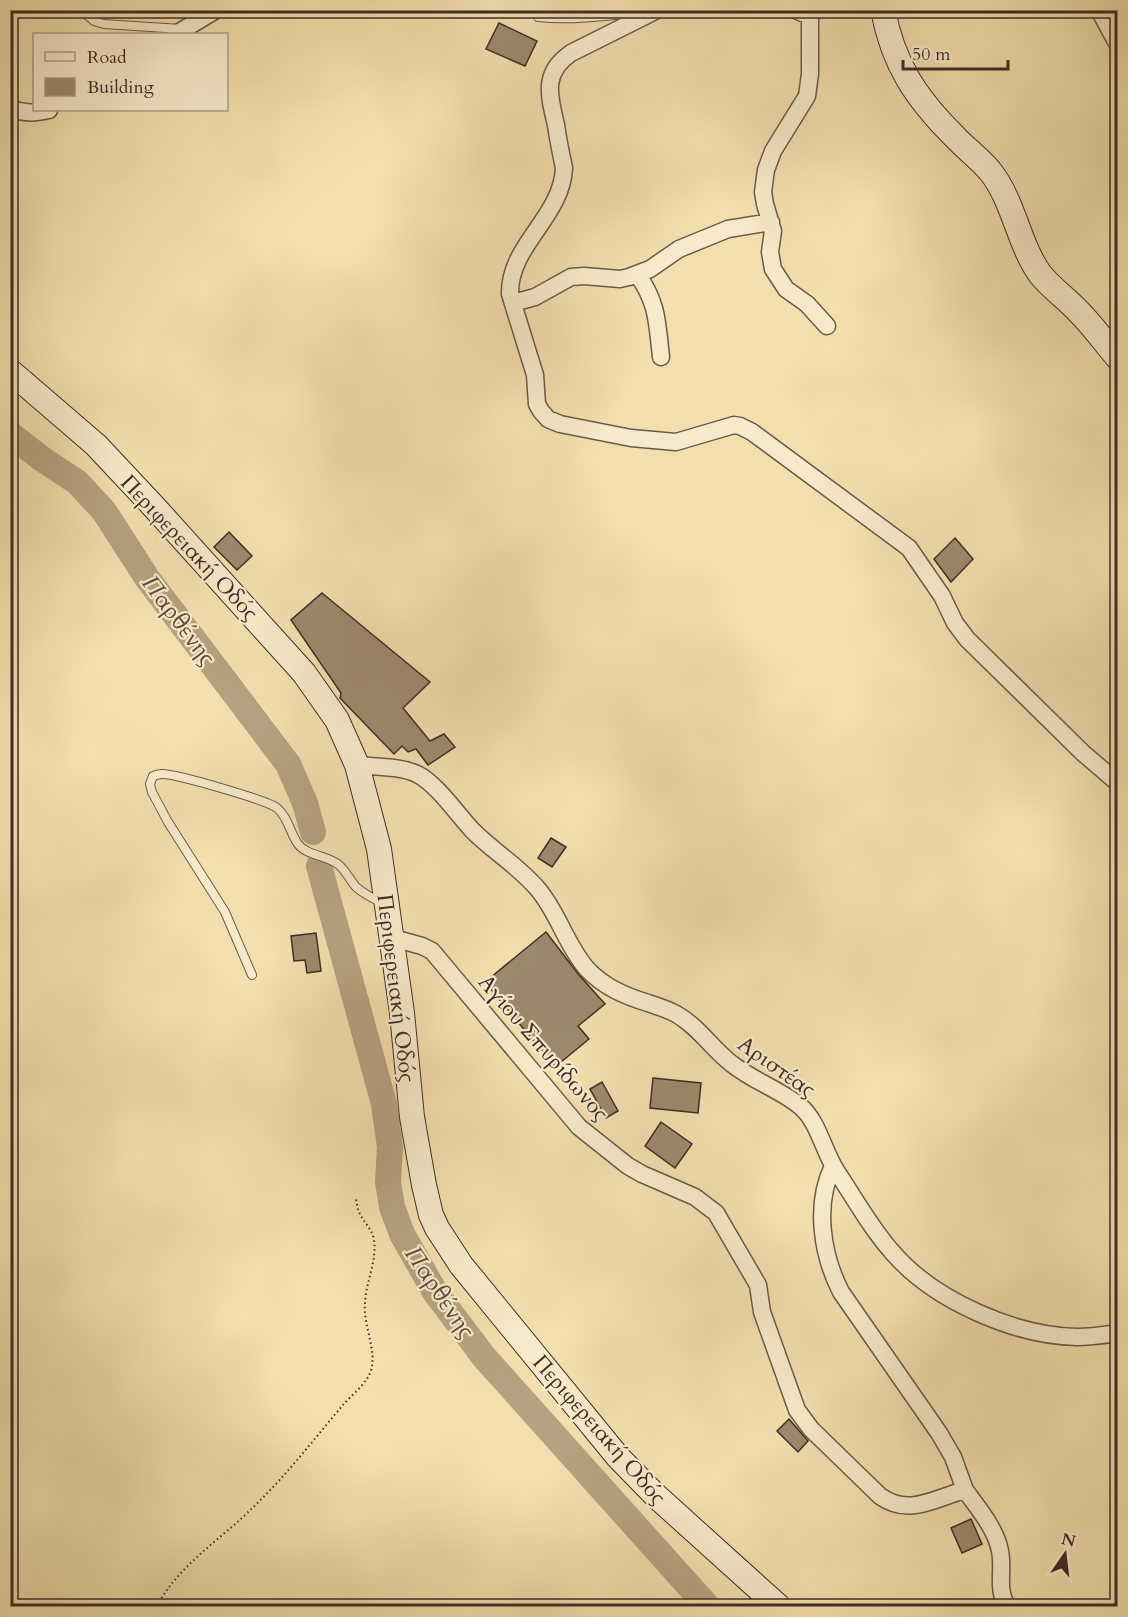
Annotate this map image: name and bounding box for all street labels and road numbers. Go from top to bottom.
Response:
street label: Περιφερειακή Οδός [114,468,265,627]
street label: Περιφερειακή Οδός [370,892,422,1084]
street label: Αγίου Σπυρίδωνος [471,968,615,1127]
street label: Αριστέας [732,1029,821,1104]
street label: Περιφερειακή Οδός [526,1348,673,1511]

